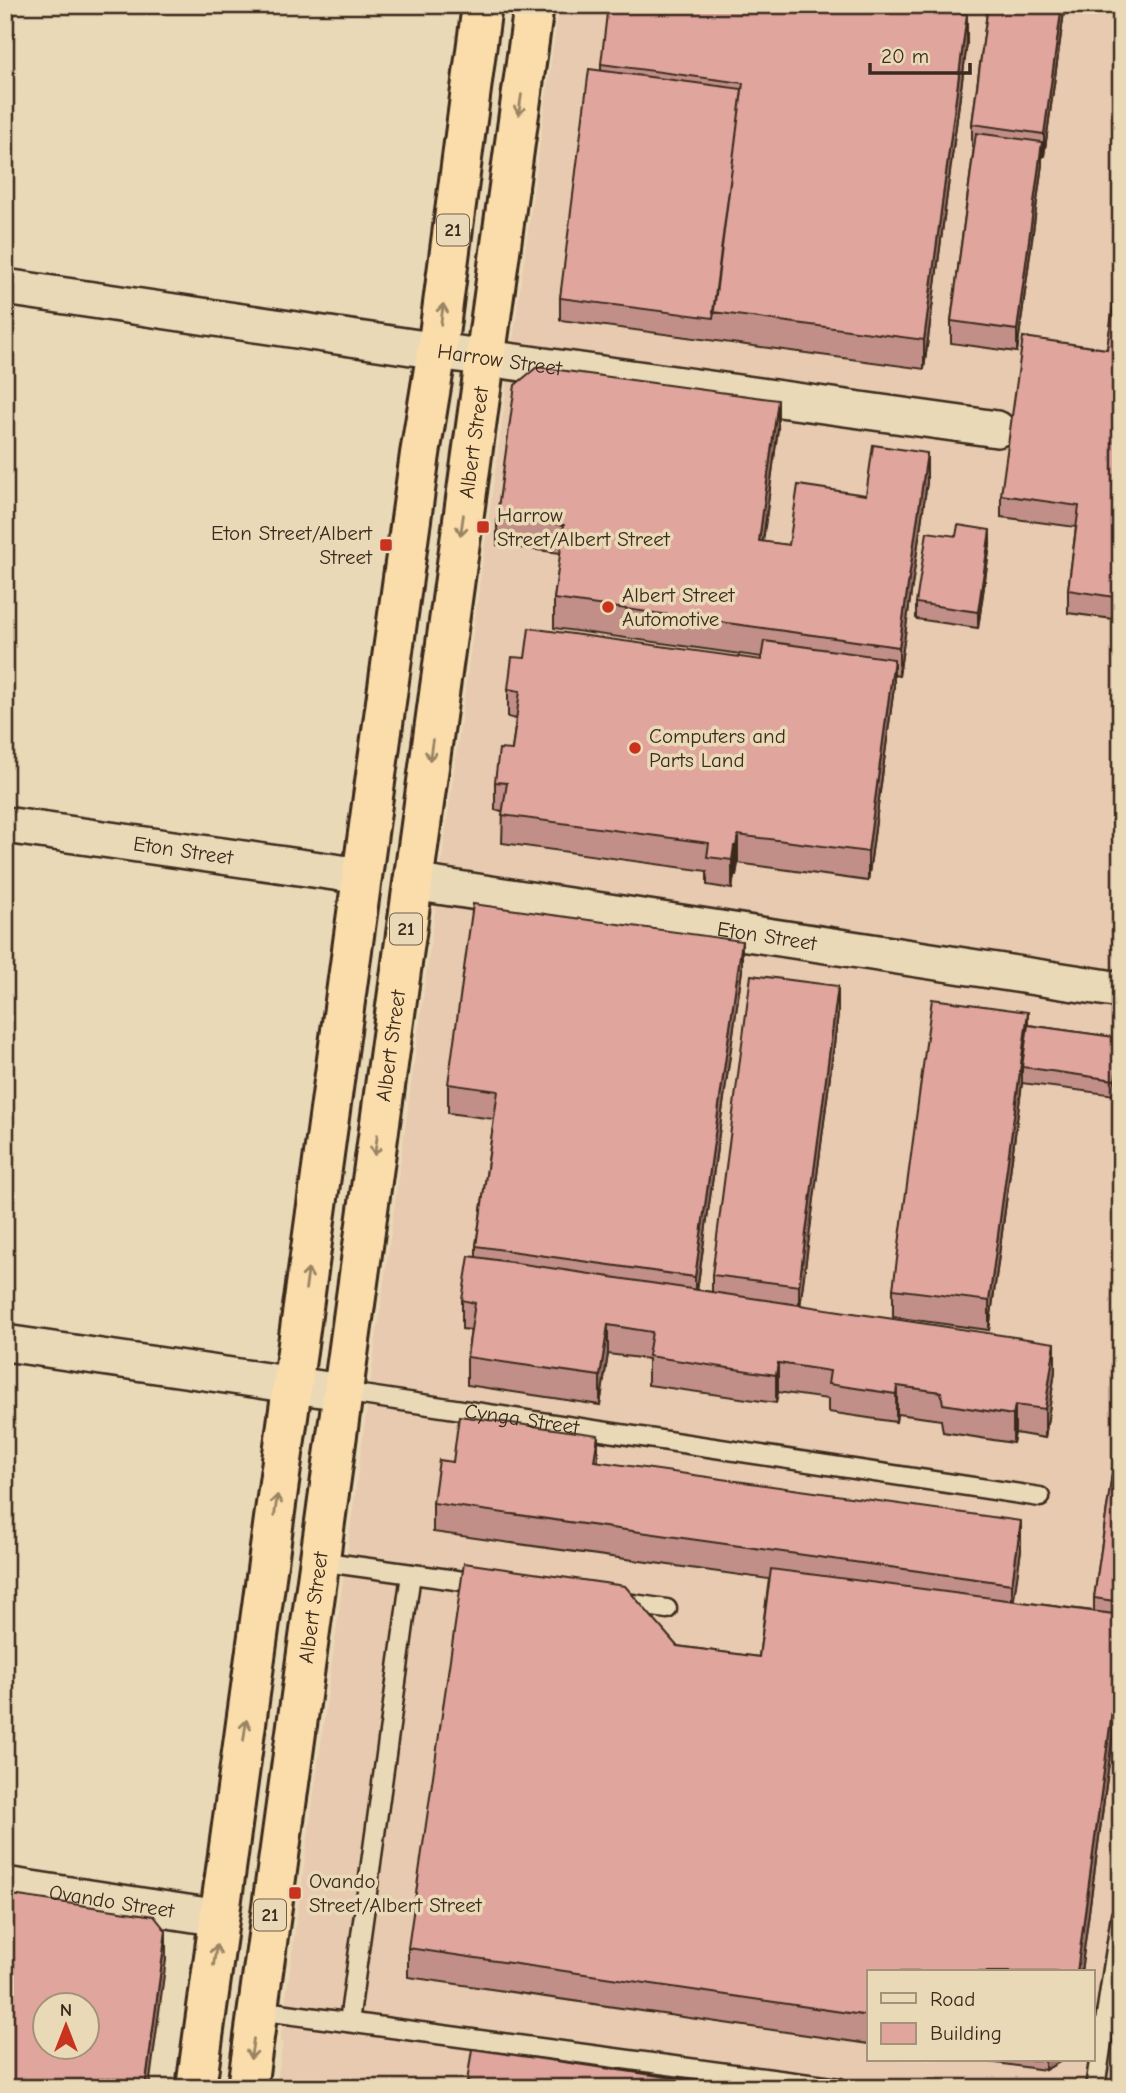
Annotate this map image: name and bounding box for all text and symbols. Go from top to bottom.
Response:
scale bar [870,32,970,76]
text: 20 m [881,44,929,68]
one-way arrow [514,93,527,116]
road number: 21 [437,214,469,246]
one-way arrow [435,303,448,325]
street label: Harrow Street [436,339,564,381]
street label: Albert Street [454,384,493,500]
place label: Harrow Street/Albert Street [497,503,671,551]
one-way arrow [455,513,468,536]
marker: Harrow Street/Albert Street [475,519,491,535]
place label: Eton Street/Albert Street [211,521,373,569]
marker: Eton Street/Albert Street [378,537,394,553]
place label: Albert Street Automotive [622,583,735,631]
marker: Albert Street Automotive [600,599,616,615]
place label: Computers and Parts Land [649,724,786,772]
one-way arrow [424,738,437,761]
marker: Computers and Parts Land [627,740,643,756]
street label: Eton Street [132,831,236,870]
road number: 21 [390,914,422,945]
street label: Eton Street [715,917,819,956]
street label: Albert Street [371,987,410,1103]
one-way arrow [369,1133,382,1156]
one-way arrow [301,1268,314,1291]
street label: Cynga Street [463,1399,582,1440]
one-way arrow [270,1494,283,1517]
street label: Albert Street [294,1549,333,1665]
one-way arrow [239,1719,252,1742]
place label: Ovando Street/Albert Street [309,1869,483,1917]
street label: Ovando Street [48,1880,177,1923]
marker: Ovando Street/Albert Street [287,1885,303,1901]
road number: 21 [254,1899,286,1930]
one-way arrow [208,1945,221,1967]
legend [867,1970,1094,2062]
text: Road [930,1987,975,2011]
north arrow [32,1992,102,2062]
text: N [60,1999,72,2021]
text: Building [930,2021,1002,2045]
one-way arrow [245,2037,258,2060]

